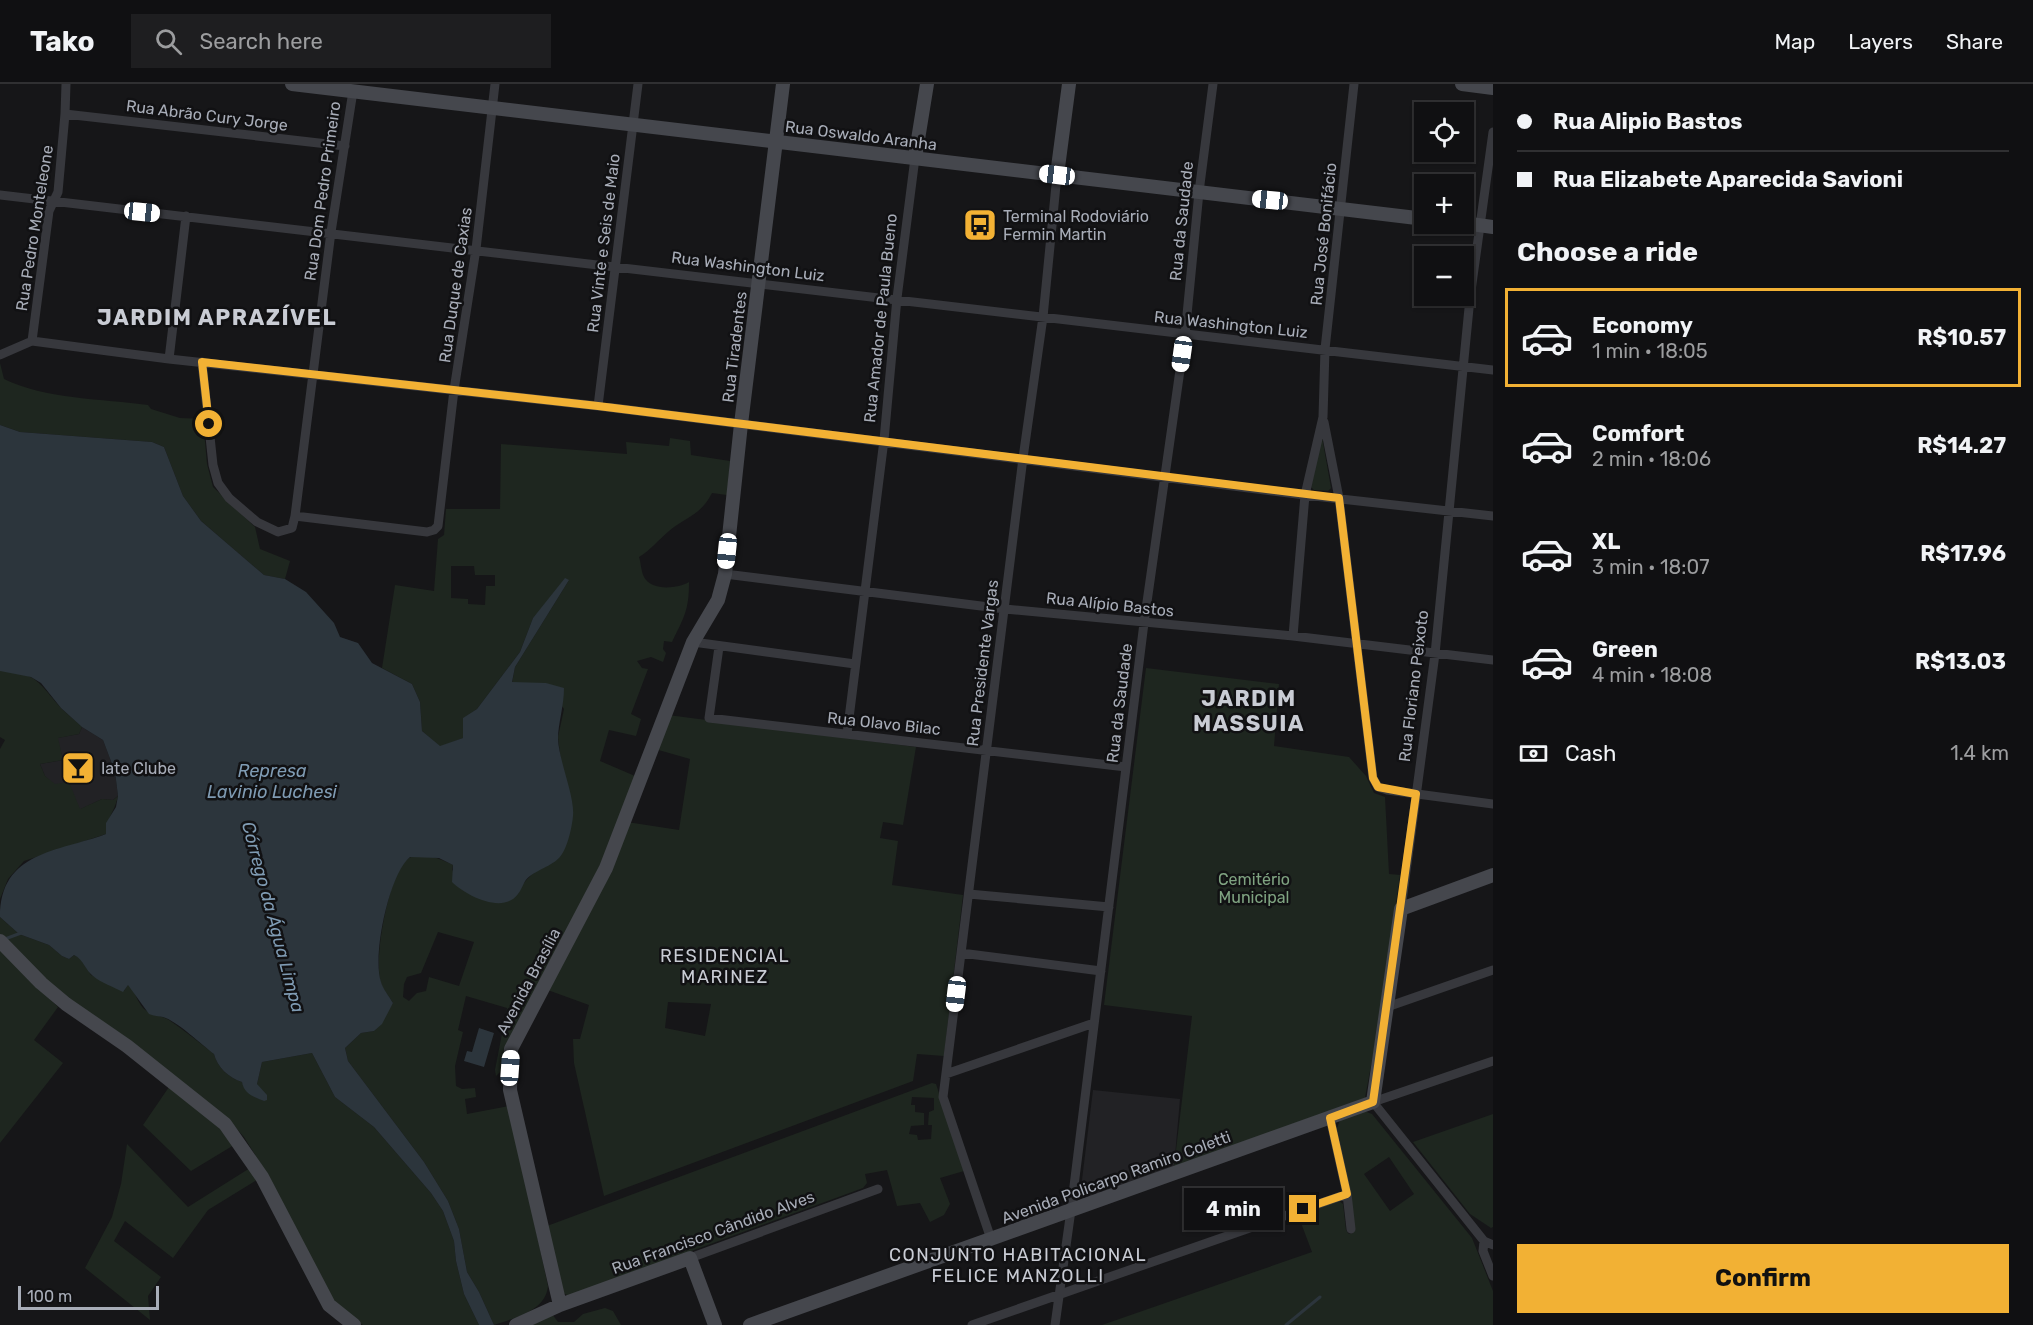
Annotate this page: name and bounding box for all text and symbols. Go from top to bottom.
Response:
search box [131,14,551,68]
text: Tako [30,25,95,58]
icon: search [152,25,185,58]
text: Search here [200,28,323,55]
text: Map [1774,29,1815,54]
text: Layers [1848,29,1913,54]
text: Share [1946,29,2003,54]
street label: Rua Abrão Cury Jorge [125,96,289,135]
street label: Rua Dom Pedro Primeiro [300,100,345,282]
map controls [1414,102,1474,306]
button: locate [1414,102,1474,162]
text: Rua Alipio Bastos [1553,108,1743,135]
street label: Rua Oswaldo Aranha [784,117,938,154]
street label: Rua Pedro Monteleone [12,144,57,312]
street label: Rua Vinte e Seis de Maio [583,152,624,334]
street label: Rua da Saudade [1166,160,1197,282]
street label: Rua José Bonifácio [1307,162,1340,306]
car [1038,164,1076,186]
text: Rua Elizabete Aparecida Savioni [1553,166,1903,193]
button: + [1414,174,1474,234]
car [1251,189,1289,211]
car [123,201,161,223]
street label: Rua Duque de Caxias [435,206,476,364]
bus stop icon: Terminal Rodoviário Fermin Martin [962,207,998,243]
place label: Terminal Rodoviário Fermin Martin [1003,207,1149,244]
street label: Rua Amador de Paula Bueno [860,212,901,424]
text: Choose a ride [1517,236,1698,268]
button: − [1414,246,1474,306]
street label: Rua Washington Luiz [670,248,826,285]
street label: Rua Tiradentes [718,290,751,404]
district label: JARDIM APRAZÍVEL [97,304,337,331]
street label: Rua Washington Luiz [1153,307,1309,342]
icon: car [1520,311,1574,365]
text: Economy [1592,312,1693,339]
text: R$10.57 [1917,324,2006,351]
car [1171,335,1193,373]
text: 1 min · 18:05 [1592,339,1708,363]
route start [195,410,222,437]
icon: car [1520,419,1574,473]
text: Comfort [1592,420,1684,447]
text: R$14.27 [1917,432,2006,459]
text: 2 min · 18:06 [1592,447,1711,471]
icon: car [1520,527,1574,581]
text: XL [1592,528,1620,555]
car [716,532,738,570]
text: R$17.96 [1920,540,2006,567]
text: 3 min · 18:07 [1592,555,1709,579]
street label: Rua Presidente Vargas [963,579,1002,747]
street label: Rua Alípio Bastos [1045,588,1175,621]
street label: Rua Floriano Peixoto [1395,609,1432,763]
icon: car [1520,635,1574,689]
text: Green [1592,636,1658,663]
street label: Rua da Saudade [1103,642,1136,764]
text: R$13.03 [1915,648,2006,675]
text: 4 min · 18:08 [1592,663,1712,687]
district label: JARDIM MASSUIA [1193,685,1305,737]
street label: Rua Olavo Bilac [826,708,942,739]
icon: cash [1517,737,1550,770]
text: Cash [1565,740,1616,767]
text: 1.4 km [1950,741,2009,765]
bar icon: Iate Clube [60,750,96,786]
place label: Iate Clube [101,759,176,778]
water label: Represa Lavinio Luchesi [207,760,338,803]
water label: Córrego da Água Limpa [237,819,309,1015]
park label: Cemitério Municipal [1218,870,1290,907]
street label: Avenida Brasília [492,925,564,1038]
district label: RESIDENCIAL MARINEZ [660,945,790,988]
car [945,975,967,1013]
car [500,1049,520,1087]
street label: Avenida Policarpo Ramiro Coletti [999,1127,1233,1228]
street label: Rua Francisco Cândido Alves [609,1187,817,1278]
callout: 4 min [1183,1188,1282,1230]
route end [1289,1195,1316,1222]
text: 4 min [1206,1197,1261,1221]
district label: CONJUNTO HABITACIONAL FELICE MANZOLLI [889,1244,1147,1287]
button: Confirm [1517,1244,2009,1313]
scale bar [18,1283,159,1310]
text: 100 m [27,1287,72,1306]

